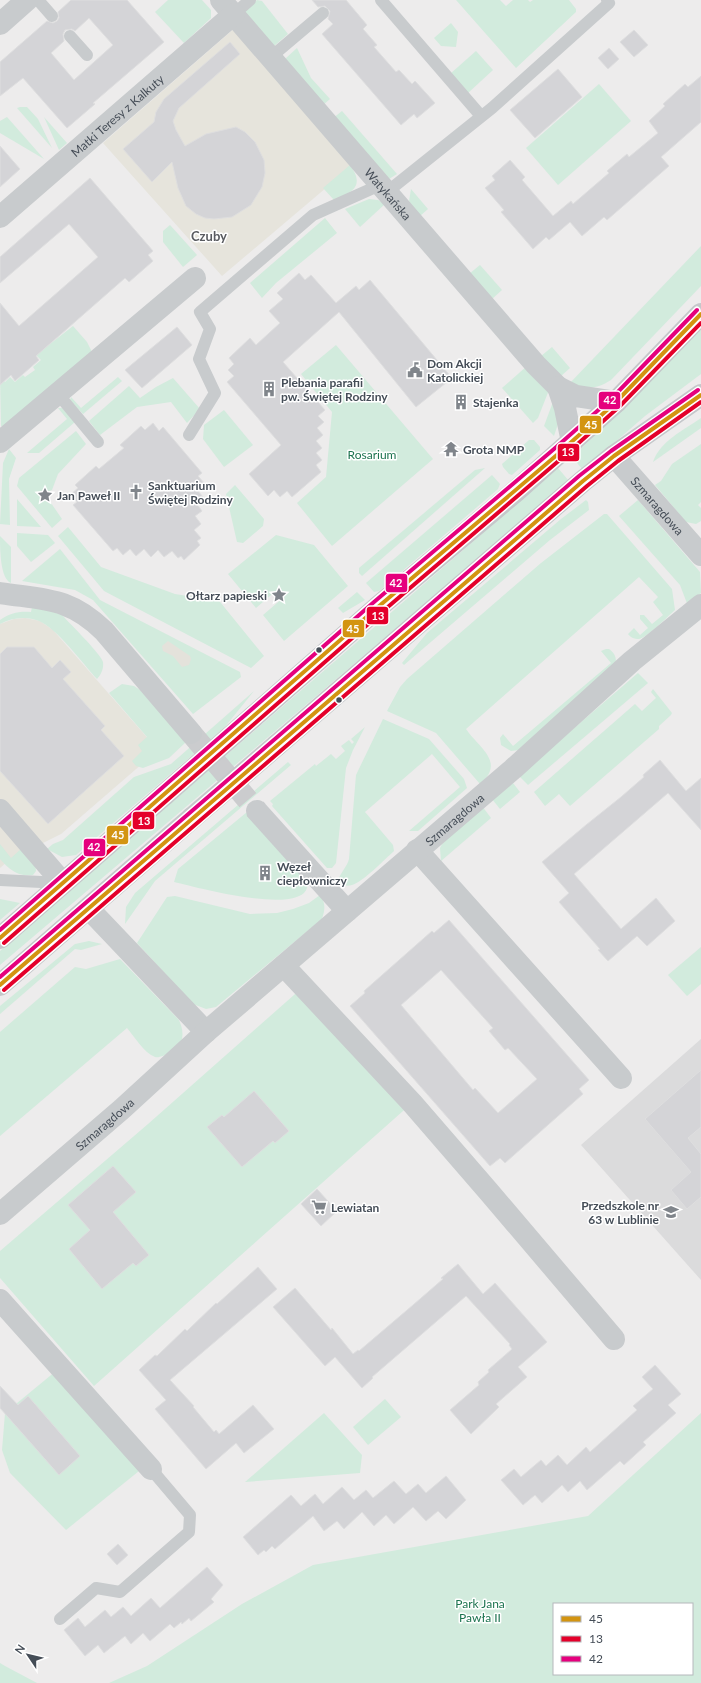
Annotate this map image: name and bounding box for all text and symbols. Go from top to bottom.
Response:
street label: Matki Teresy z Kalkuty [68,71,167,160]
street label: Watykańska [362,165,415,223]
district label: Czuby [191,228,227,244]
place label: Dom Akcji Katolickiej [427,356,483,385]
public building icon: Dom Akcji Katolickiej [406,361,424,379]
place label: Plebania parafii pw. Świętej Rodziny [281,375,388,404]
building icon: Plebania parafii pw. Świętej Rodziny [260,380,278,398]
line badge: 42 [598,391,621,410]
building icon: Stajenka [452,393,470,411]
text: 42 [604,393,616,406]
place label: Stajenka [473,395,519,410]
line badge: 45 [579,415,602,434]
text: 45 [585,418,597,431]
temple icon: Grota NMP [442,440,460,458]
place label: Grota NMP [463,442,525,457]
line badge: 13 [557,443,580,462]
text: 13 [562,445,574,458]
park label: Rosarium [348,447,397,462]
street label: Szmaragdowa [628,473,687,538]
place label: Sanktuarium Świętej Rodziny [148,478,233,507]
church icon: Sanktuarium Świętej Rodziny [127,483,145,501]
place icon: Jan Paweł II [36,486,54,504]
place label: Jan Paweł II [57,488,120,503]
line badge: 42 [385,573,408,593]
text: 42 [390,576,402,589]
place icon: Ołtarz papieski [270,586,288,604]
place label: Ołtarz papieski [186,588,267,603]
line badge: 13 [366,606,389,625]
text: 13 [372,609,384,622]
line badge: 45 [342,619,365,638]
text: 45 [347,622,359,635]
unlabelled marker [314,645,324,655]
unlabelled marker [334,695,344,705]
street label: Szmaragdowa [422,790,487,849]
line badge: 13 [132,811,155,830]
text: 13 [138,814,150,827]
line badge: 45 [106,825,129,845]
text: 45 [112,828,124,841]
line badge: 42 [83,838,106,857]
text: 42 [88,840,100,853]
place label: Węzeł ciepłowniczy [277,859,348,888]
building icon: Węzeł ciepłowniczy [256,864,274,882]
street label: Szmaragdowa [72,1094,137,1153]
supermarket icon: Lewiatan [310,1198,328,1216]
place label: Przedszkole nr 63 w Lublinie [581,1198,660,1227]
place label: Lewiatan [331,1200,379,1215]
school or university icon: Przedszkole nr 63 w Lublinie [662,1203,680,1221]
park label: Park Jana Pawła II [455,1596,505,1625]
legend [553,1603,693,1675]
text: 45 [589,1611,603,1626]
text: 13 [589,1631,603,1646]
north arrow [8,1635,48,1675]
text: N [12,1642,27,1656]
text: 42 [589,1651,603,1666]

